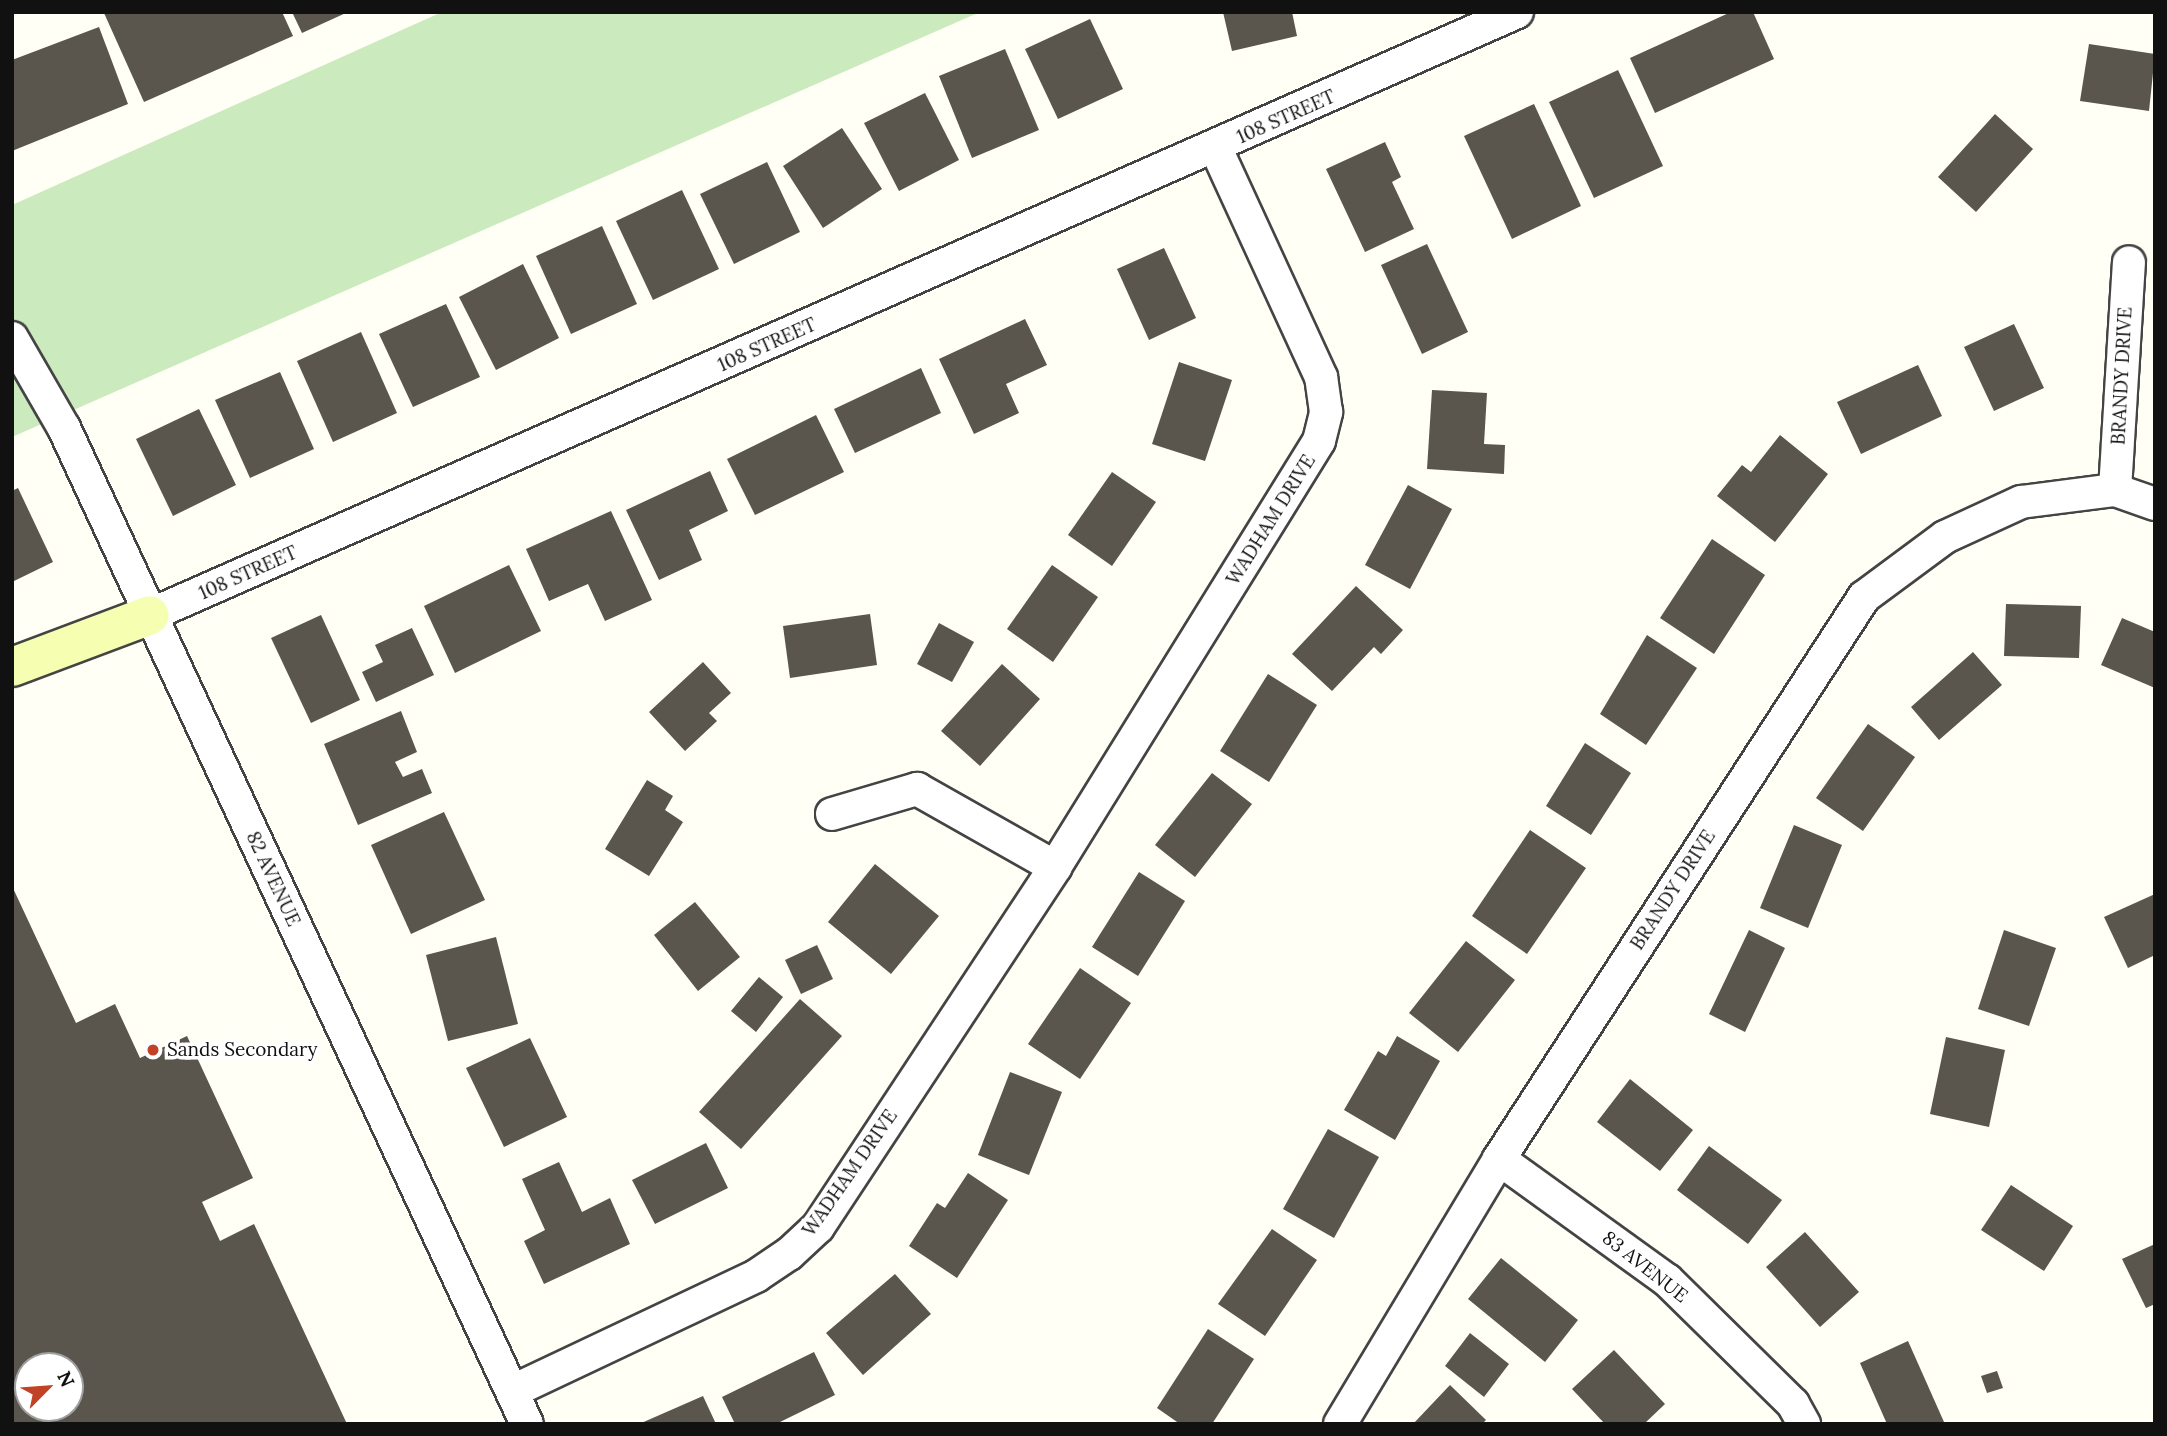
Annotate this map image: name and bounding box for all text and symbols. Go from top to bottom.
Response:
street label: 108 STREET [1233,85,1339,149]
street label: BRANDY DRIVE [2107,306,2137,446]
street label: 108 STREET [714,313,820,377]
street label: WADHAM DRIVE [1222,451,1320,589]
street label: 108 STREET [195,541,301,605]
street label: BRANDY DRIVE [1626,826,1720,954]
street label: 82 AVENUE [241,828,305,930]
place label: Sands Secondary [167,1039,318,1061]
marker: Sands Secondary [145,1042,161,1058]
street label: WADHAM DRIVE [798,1105,902,1241]
street label: 83 AVENUE [1598,1227,1692,1307]
north arrow [14,1352,84,1422]
text: N [52,1367,80,1391]

